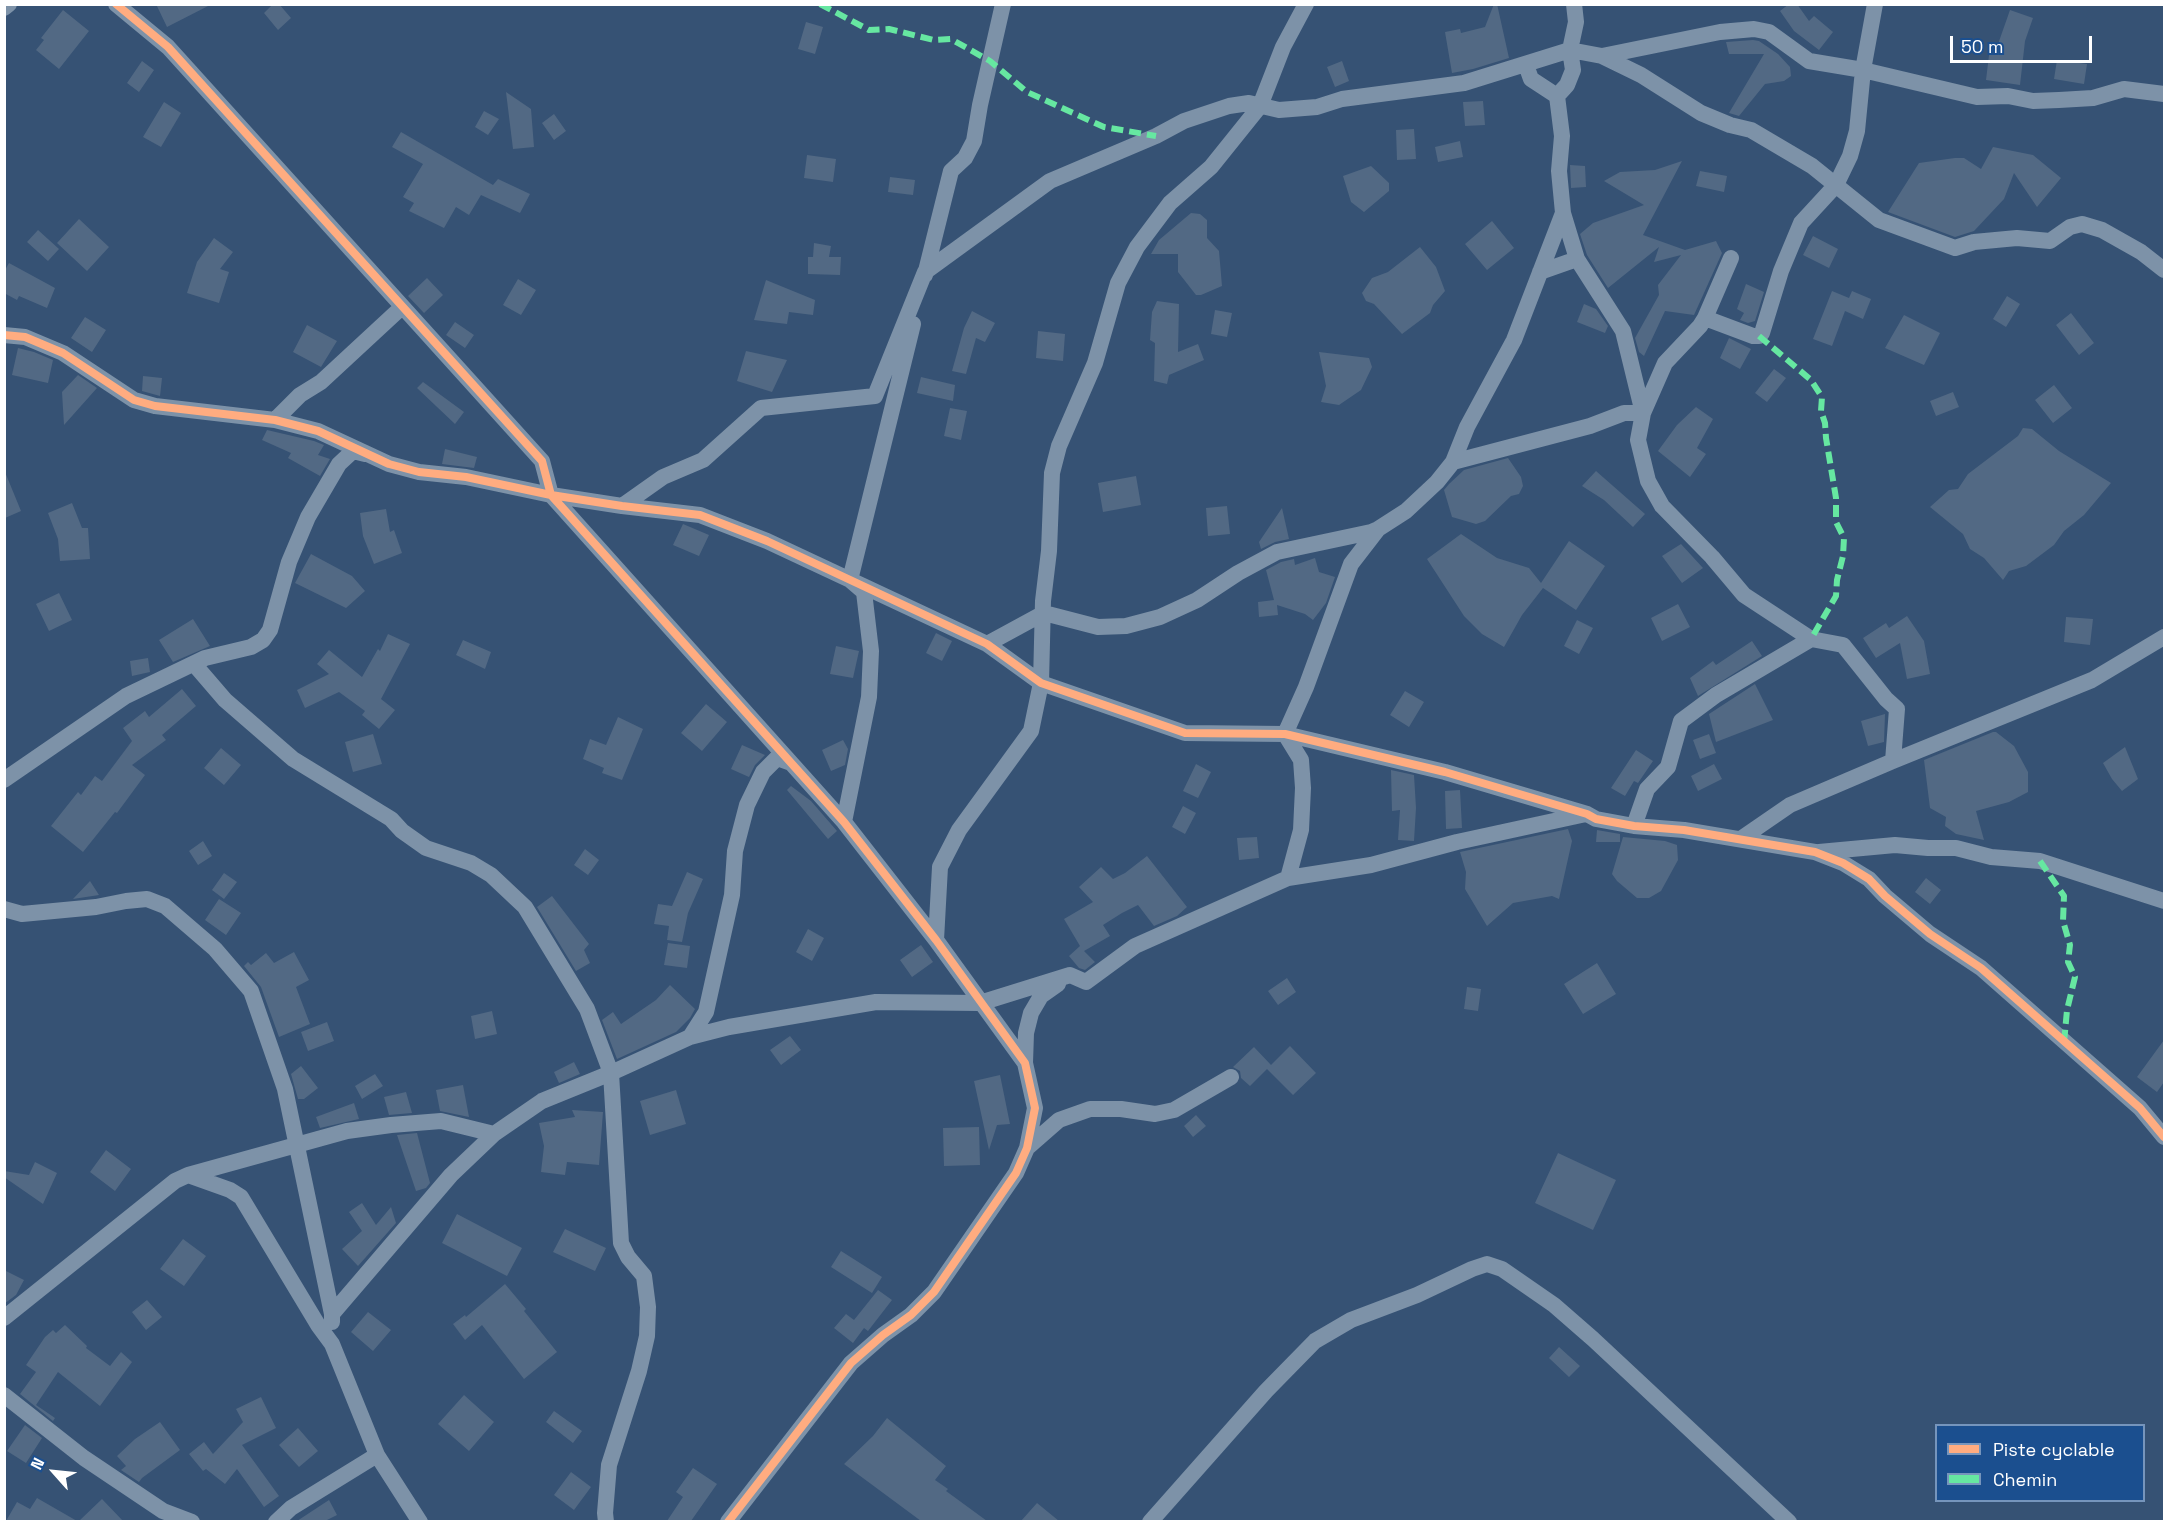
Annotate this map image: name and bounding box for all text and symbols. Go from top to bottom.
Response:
scale bar [1953,24,2096,62]
text: 50 m [1961,35,2003,58]
legend [1935,1424,2145,1502]
text: Piste cyclable [1993,1438,2115,1461]
north arrow [24,1442,84,1502]
text: N [26,1454,49,1473]
text: Chemin [1993,1468,2057,1491]

